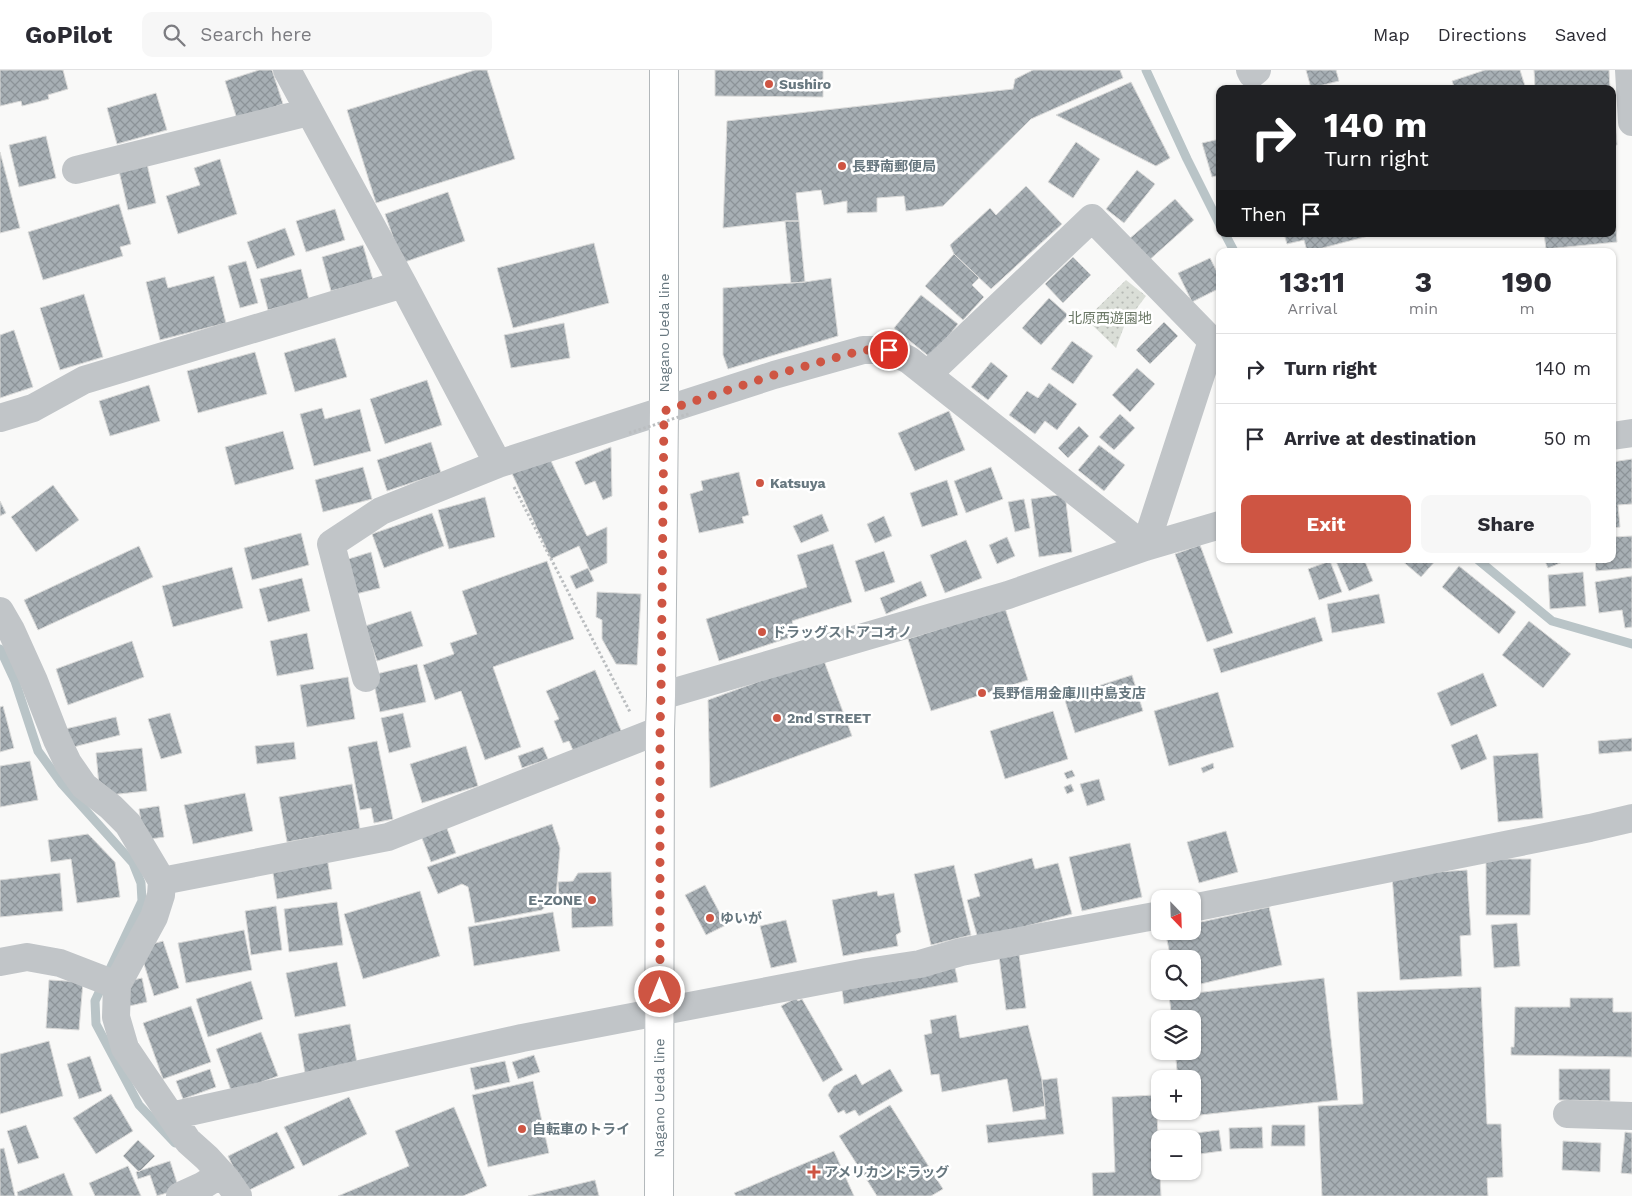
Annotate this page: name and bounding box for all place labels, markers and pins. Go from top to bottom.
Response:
place label: Sushiro [779,76,831,92]
marker: Sushiro [763,78,775,90]
place label: 長野南郵便局 [852,158,936,174]
marker: 長野南郵便局 [836,160,848,172]
pin [868,329,910,371]
place label: Katsuya [770,475,826,491]
marker: Katsuya [754,477,766,489]
place label: ドラッグストアコオノ [772,624,912,640]
marker: ドラッグストアコオノ [756,626,768,638]
place label: 長野信用金庫川中島支店 [992,685,1146,701]
marker: 長野信用金庫川中島支店 [976,687,988,699]
place label: 2nd STREET [787,710,871,726]
marker: 2nd STREET [771,712,783,724]
place label: E-ZONE [528,892,582,908]
marker: E-ZONE [586,894,598,906]
place label: ゆいが [720,910,762,926]
marker: ゆいが [704,912,716,924]
place label: 自転車のトライ [532,1121,630,1137]
marker: 自転車のトライ [516,1123,528,1135]
place label: アメリカンドラッグ [824,1164,949,1180]
marker: アメリカンドラッグ [808,1166,820,1178]

